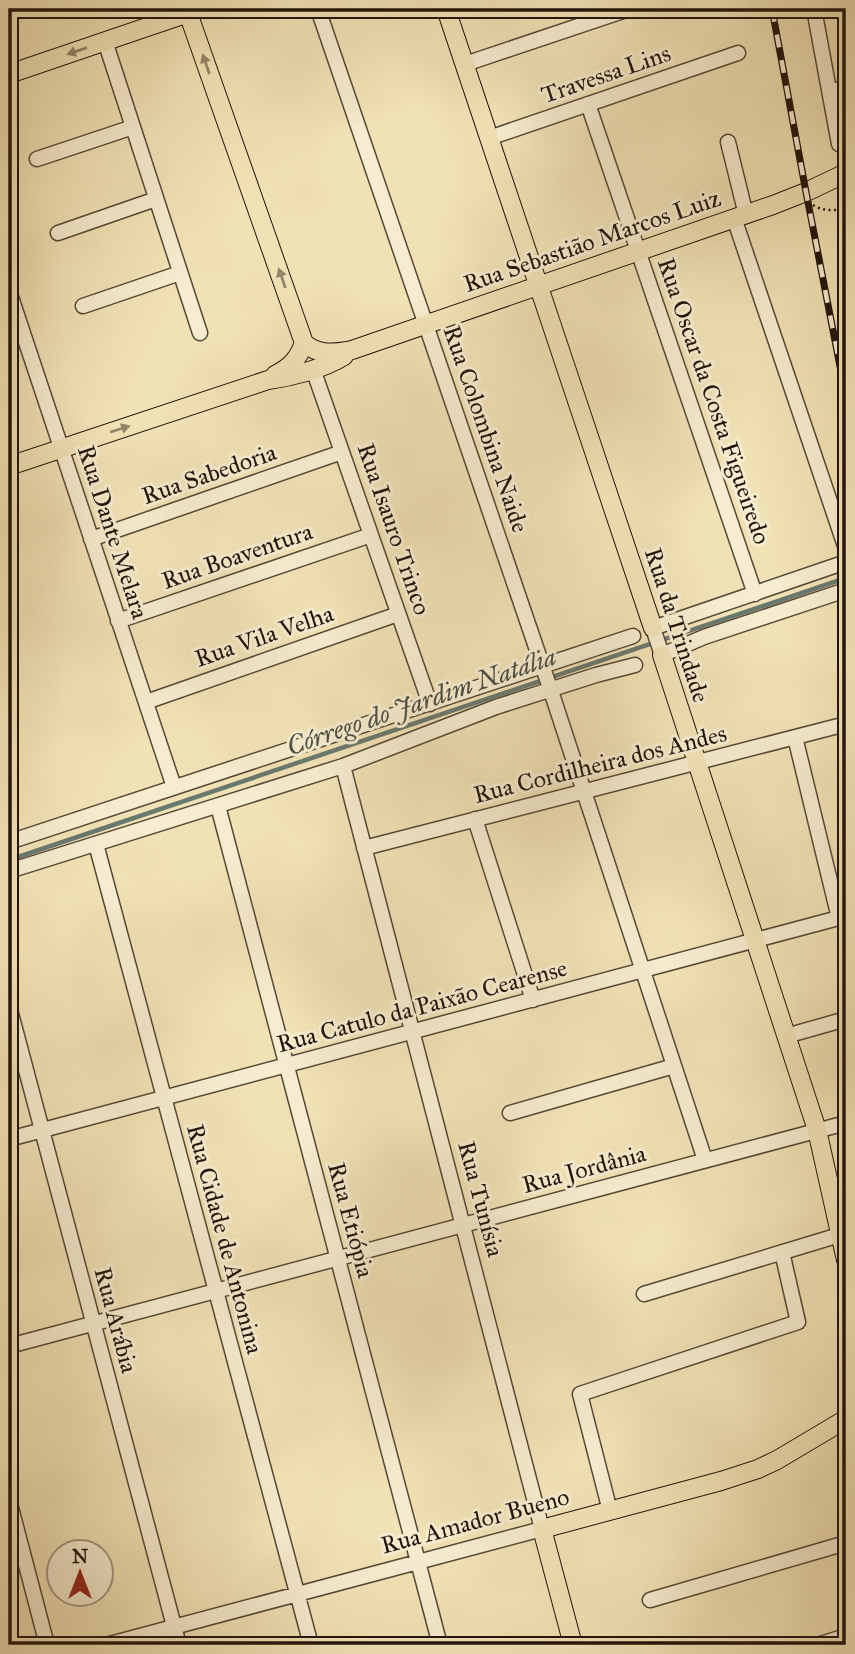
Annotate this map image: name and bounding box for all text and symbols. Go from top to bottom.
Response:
street label: Travessa Lins [537,38,675,110]
one-way arrow [67,46,88,56]
one-way arrow [200,53,211,74]
street label: Rua Sebastião Marcos Luiz [459,183,725,299]
street label: Rua Oscar da Costa Figueiredo [651,254,777,548]
one-way arrow [276,268,287,289]
street label: Rua Colombina Naide [437,322,535,536]
one-way arrow [109,423,130,434]
street label: Rua Sabedoria [138,437,281,511]
street label: Rua Isauro Trinco [351,439,437,619]
street label: Rua Dante Melara [71,441,155,623]
street label: Rua Boaventura [158,516,317,596]
street label: Rua da Trindade [638,544,716,706]
street label: Rua Vila Velha [191,598,338,674]
water label: Córrego do Jardim Natália [282,640,560,762]
street label: Rua Cordilheira dos Andes [470,718,730,810]
street label: Rua Catulo da Paixão Cearense [274,953,570,1059]
street label: Rua Cidade de Antonina [180,1121,270,1358]
street label: Rua Tunísia [451,1138,511,1261]
street label: Rua Jordânia [519,1138,650,1200]
street label: Rua Etiópia [321,1159,381,1282]
street label: Rua Arábia [87,1264,145,1377]
street label: Rua Amador Bueno [378,1481,572,1561]
north arrow [46,1538,116,1608]
text: N [72,1545,88,1568]

